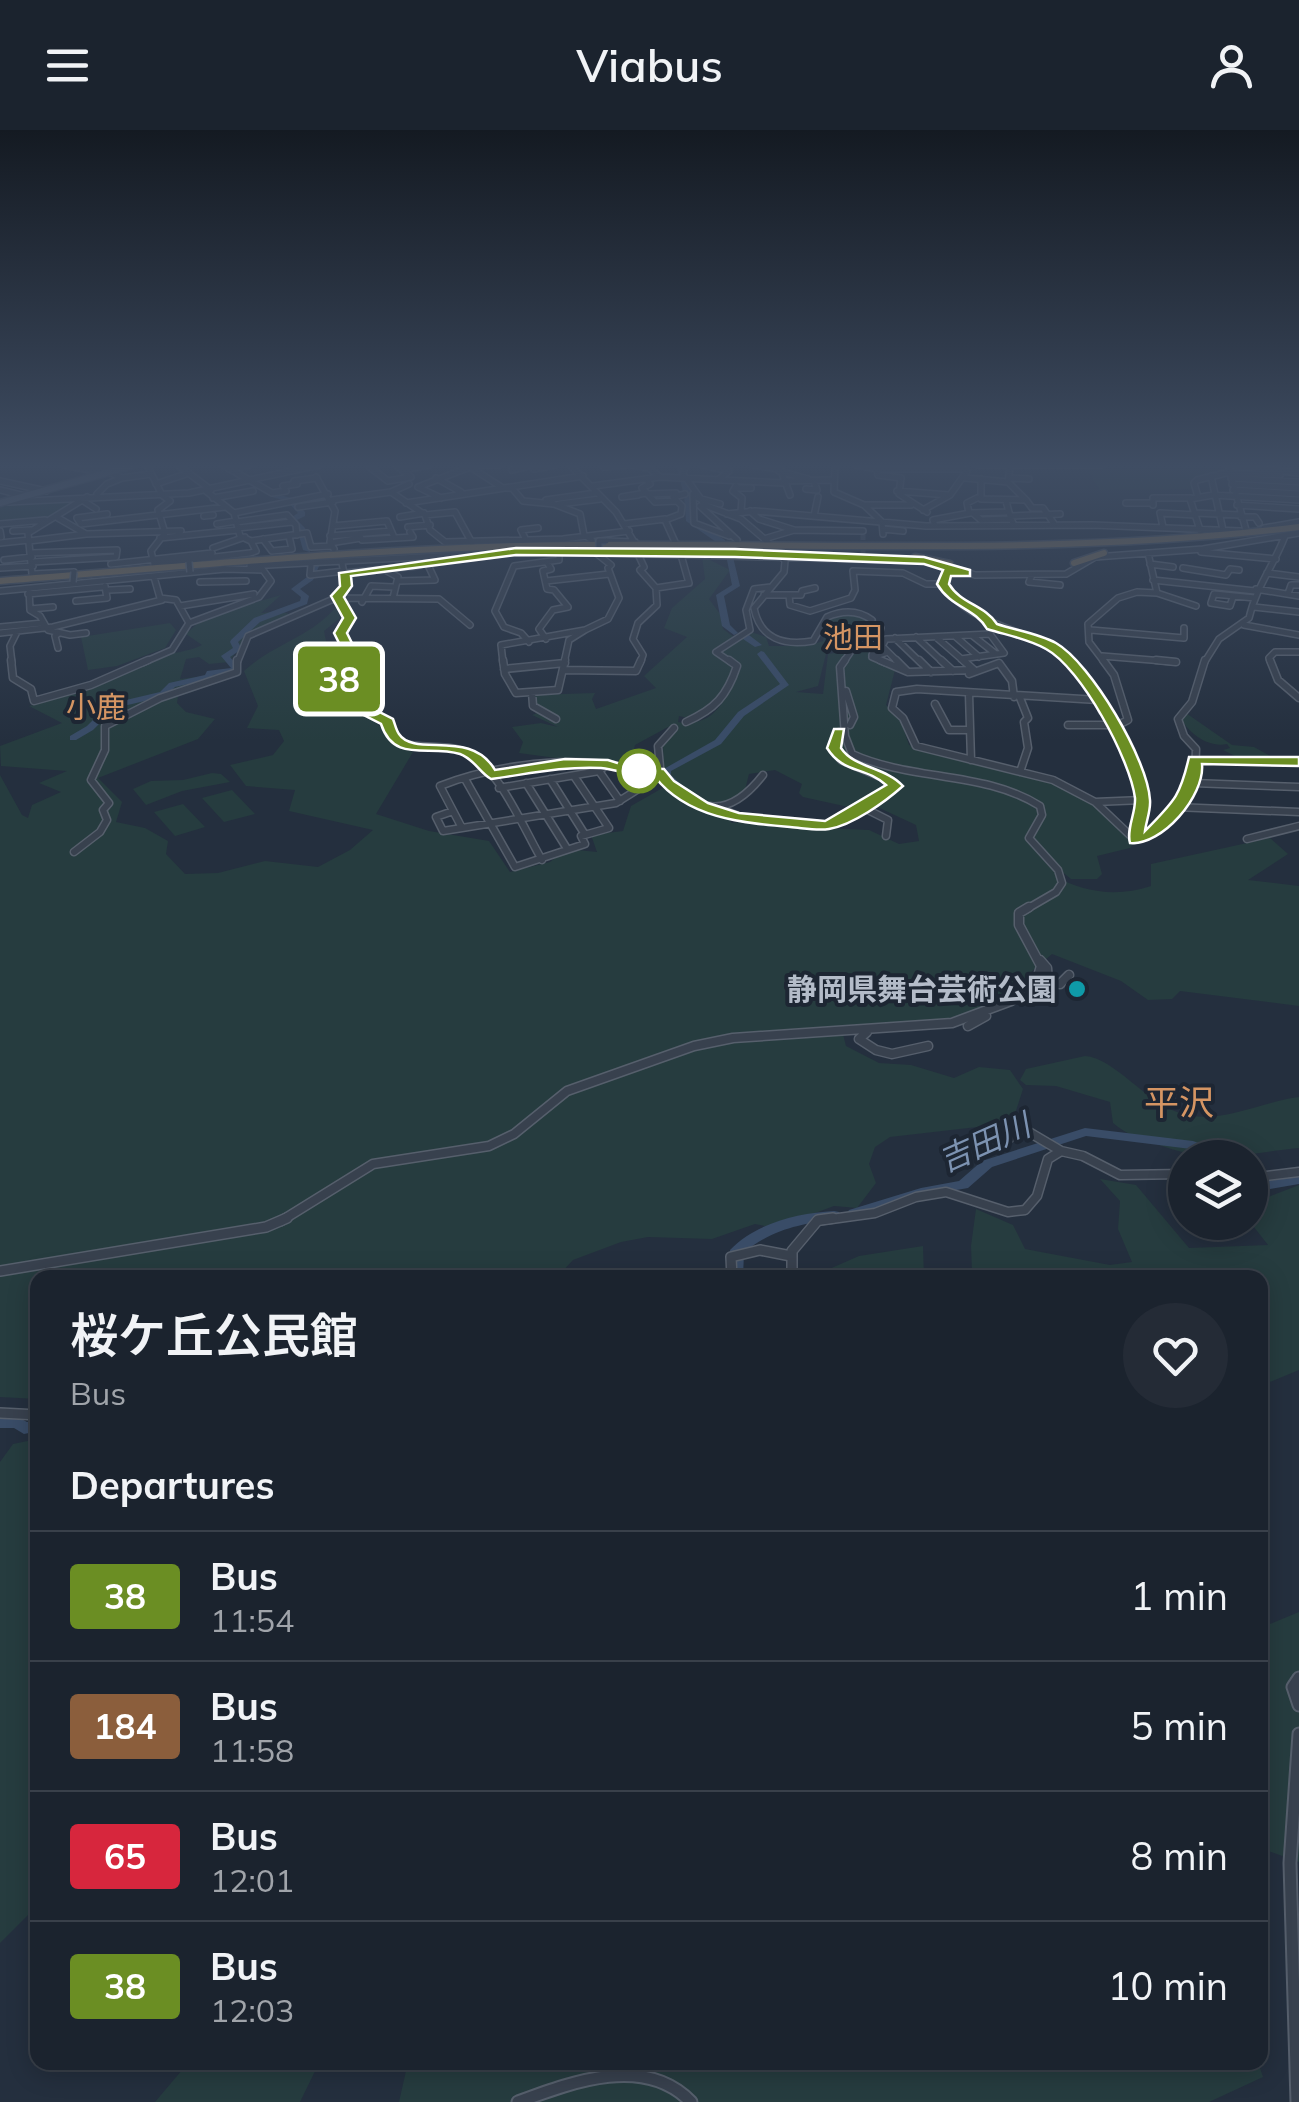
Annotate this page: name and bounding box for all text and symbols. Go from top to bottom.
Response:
text: Viabus [576,37,723,93]
icon: menu [40,38,95,93]
icon: person [1204,38,1259,93]
district label: 池田 [823,618,883,656]
line badge: 38 [294,646,384,712]
text: 38 [318,657,360,701]
district label: 小鹿 [66,688,126,726]
unlabelled marker [618,750,660,792]
place label: 静岡県舞台芸術公園 [787,970,1057,1008]
marker: 静岡県舞台芸術公園 [1066,978,1088,1000]
district label: 平沢 [1144,1080,1214,1124]
water label: 吉田川 [932,1103,1039,1180]
map controls [1168,1140,1268,1240]
button: layers [1168,1140,1268,1240]
button: heart [1123,1303,1228,1408]
text: 桜ケ丘公民館 [70,1305,358,1365]
text: Bus [70,1373,126,1413]
text: Departures [70,1461,274,1509]
text: Bus [210,1552,278,1600]
text: 1 min [1131,1572,1228,1620]
text: 38 [104,1574,146,1618]
text: 11:54 [210,1600,294,1640]
text: Bus [210,1682,278,1730]
text: 5 min [1131,1702,1228,1750]
text: 184 [93,1704,157,1748]
text: 11:58 [210,1730,294,1770]
text: Bus [210,1812,278,1860]
text: 8 min [1131,1832,1228,1880]
text: 65 [104,1834,146,1878]
text: 12:01 [210,1860,294,1900]
text: Bus [210,1942,278,1990]
text: 10 min [1108,1962,1228,2010]
text: 38 [104,1964,146,2008]
text: 12:03 [210,1990,294,2030]

